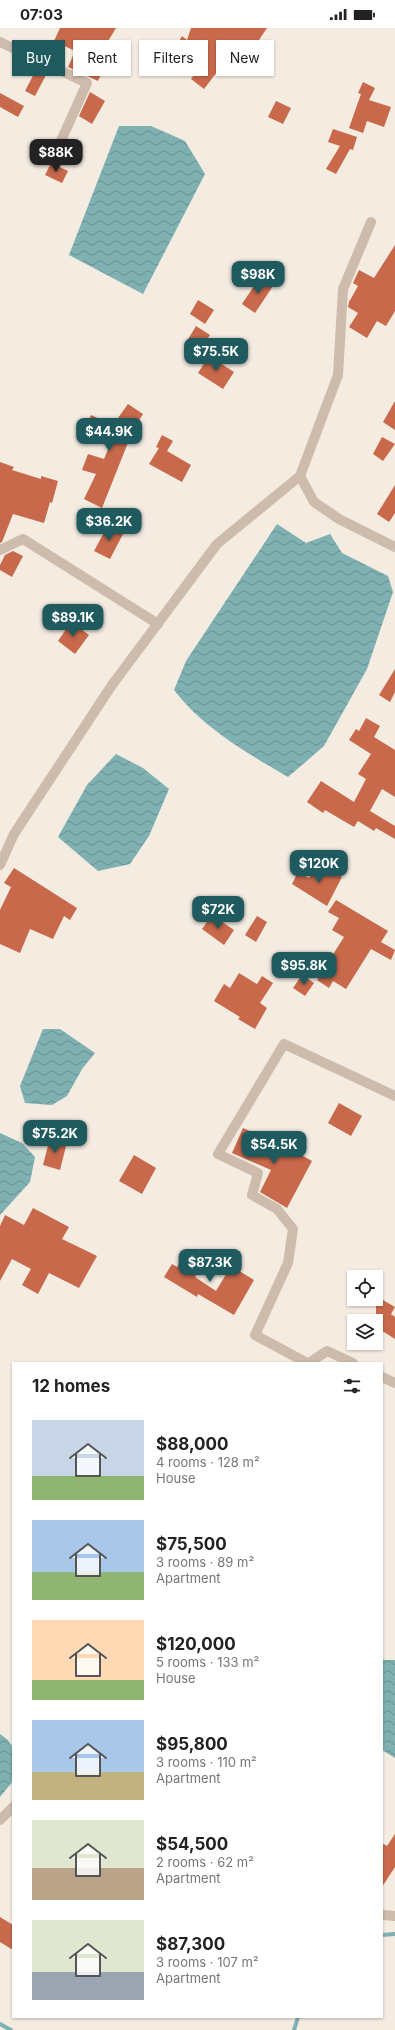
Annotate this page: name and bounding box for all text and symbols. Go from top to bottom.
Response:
text: 07:03 [20,5,63,24]
chip: Buy [12,40,65,76]
chip: Rent [73,40,131,76]
chip: Filters [139,40,208,76]
chip: New [216,40,274,76]
pin: $88K [32,139,80,173]
text: $88K [39,144,73,160]
pin: $98K [234,261,282,295]
text: $98K [241,266,275,282]
pin: $75.5K [183,338,249,372]
text: $75.5K [193,343,239,359]
pin: $44.9K [76,418,142,452]
text: $44.9K [85,423,133,439]
pin: $36.2K [76,508,142,542]
text: $36.2K [86,513,132,529]
pin: $89.1K [40,604,106,638]
text: $89.1K [51,609,95,625]
pin: $120K [291,850,347,884]
text: $120K [299,855,339,871]
pin: $72K [194,896,242,930]
text: $72K [201,901,235,917]
pin: $95.8K [271,952,337,986]
text: $95.8K [281,957,327,973]
pin: $75.2K [22,1120,88,1154]
text: $75.2K [32,1125,78,1141]
pin: $54.5K [241,1131,307,1165]
text: $54.5K [250,1136,298,1152]
pin: $87.3K [177,1249,243,1283]
text: $87.3K [188,1254,232,1270]
map controls [347,1270,383,1350]
button: locate [347,1270,383,1306]
button: layers [347,1314,383,1350]
icon: filters [341,1375,363,1397]
text: 12 homes [32,1376,110,1396]
text: $88,000 [156,1434,228,1454]
icon: home [64,1436,112,1484]
text: 4 rooms · 128 m² [156,1454,260,1470]
text: House [156,1470,196,1486]
text: $75,500 [156,1534,227,1554]
icon: home [64,1536,112,1584]
text: 3 rooms · 89 m² [156,1554,254,1570]
text: Apartment [156,1570,221,1586]
text: $120,000 [156,1634,236,1654]
icon: home [64,1636,112,1684]
text: 5 rooms · 133 m² [156,1654,259,1670]
text: House [156,1670,196,1686]
text: $95,800 [156,1734,228,1754]
icon: home [64,1736,112,1784]
text: 3 rooms · 110 m² [156,1754,257,1770]
text: Apartment [156,1770,221,1786]
text: $54,500 [156,1834,228,1854]
icon: home [64,1836,112,1884]
text: 2 rooms · 62 m² [156,1854,254,1870]
text: Apartment [156,1870,221,1886]
text: $87,300 [156,1934,225,1954]
icon: home [64,1936,112,1984]
text: 3 rooms · 107 m² [156,1954,259,1970]
text: Apartment [156,1970,221,1986]

